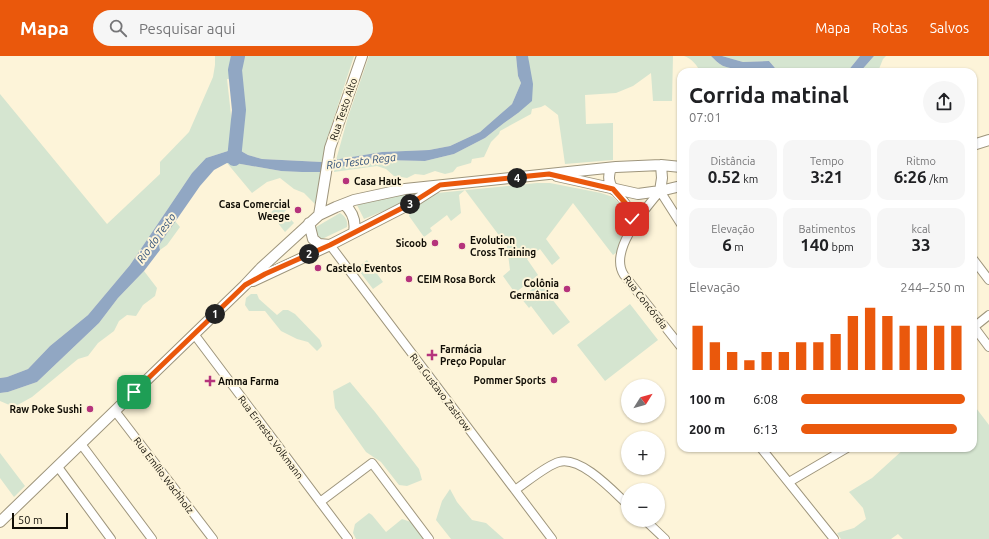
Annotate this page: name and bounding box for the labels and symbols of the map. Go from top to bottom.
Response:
street label: Rua Testo Alto [328,76,359,142]
water label: Rio Testo Rega [325,151,397,171]
pin: 4 [507,168,527,188]
marker: Casa Haut [341,176,351,186]
place label: Casa Haut [354,176,402,187]
pin: 3 [400,194,420,214]
place label: Casa Comercial Weege [219,199,290,222]
pin [615,202,649,236]
marker: Casa Comercial Weege [293,205,303,215]
water label: Rio do Testo [134,211,178,265]
place label: Evolution Cross Training [470,235,536,258]
place label: Sicoob [396,238,427,249]
marker: Sicoob [430,238,440,248]
marker: Evolution Cross Training [457,241,467,251]
pin: 2 [299,244,319,264]
marker: Castelo Eventos [313,263,323,273]
place label: Castelo Eventos [326,263,402,274]
street label: Rua Concórdia [621,273,670,331]
marker: CEIM Rosa Borck [404,274,414,284]
place label: CEIM Rosa Borck [417,274,496,285]
place label: Colônia Germânica [509,278,559,301]
marker: Colônia Germânica [562,284,572,294]
pin: 1 [205,304,225,324]
place label: Farmácia Preço Popular [440,344,507,367]
marker: Farmácia Preço Popular [427,350,437,360]
street label: Rua Gustavo Zastrow [408,351,474,434]
pin [117,375,151,409]
place label: Pommer Sports [473,375,546,386]
marker: Pommer Sports [549,375,559,385]
marker: Amma Farma [205,376,215,386]
place label: Amma Farma [218,376,279,387]
north arrow [621,379,665,423]
street label: Rua Ernesto Volkmann [236,394,305,481]
place label: Raw Poke Sushi [10,404,82,415]
marker: Raw Poke Sushi [85,404,95,414]
street label: Rua Emílio Wachholz [131,435,196,516]
scale bar [12,511,68,530]

